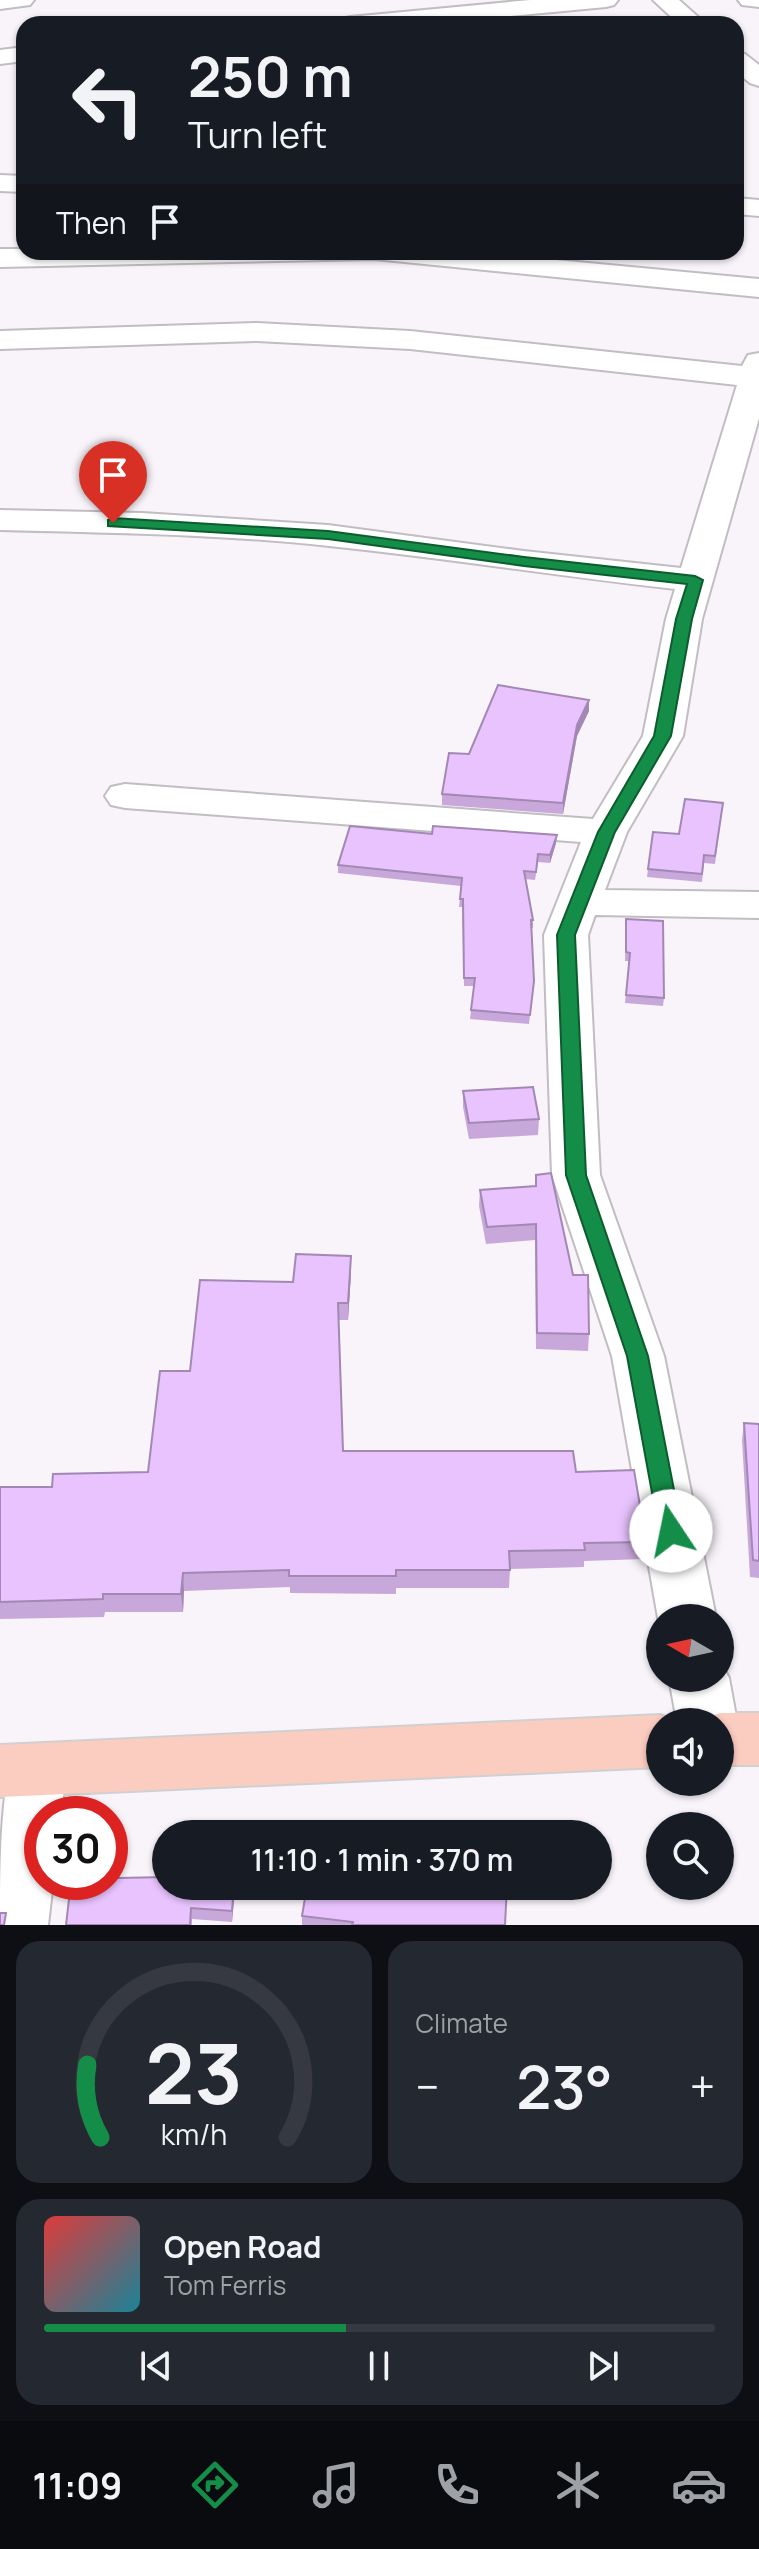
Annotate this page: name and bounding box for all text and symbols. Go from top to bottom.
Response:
text: 250 m [188,37,353,114]
icon: left [56,48,160,152]
text: Turn left [188,110,327,159]
icon: arrive [143,200,187,244]
text: Then [56,202,127,243]
pin [79,441,147,523]
icon: arrive [91,453,135,497]
position arrow [629,1489,713,1573]
north arrow [646,1604,734,1692]
map controls [646,1604,734,1900]
button: sound [646,1708,734,1796]
speed limit sign: 30 [24,1796,128,1900]
button: search [646,1812,734,1900]
text: 11:10 · 1 min · 370 m [251,1839,513,1880]
text: Climate [416,2005,508,2041]
text: 23 [145,2015,243,2129]
text: 23° [516,2045,613,2127]
text: − [416,2056,439,2116]
text: + [690,2056,715,2116]
text: km/h [161,2115,227,2154]
text: Open Road [164,2226,321,2267]
text: Tom Ferris [164,2267,286,2303]
icon: previous [134,2344,178,2388]
icon: pause [357,2344,401,2388]
icon: next [581,2344,625,2388]
icon: directions [187,2457,243,2513]
icon: music [308,2457,364,2513]
icon: phone [429,2457,485,2513]
icon: climate [550,2457,606,2513]
icon: car [671,2457,727,2513]
text: 11:09 [32,2461,122,2510]

